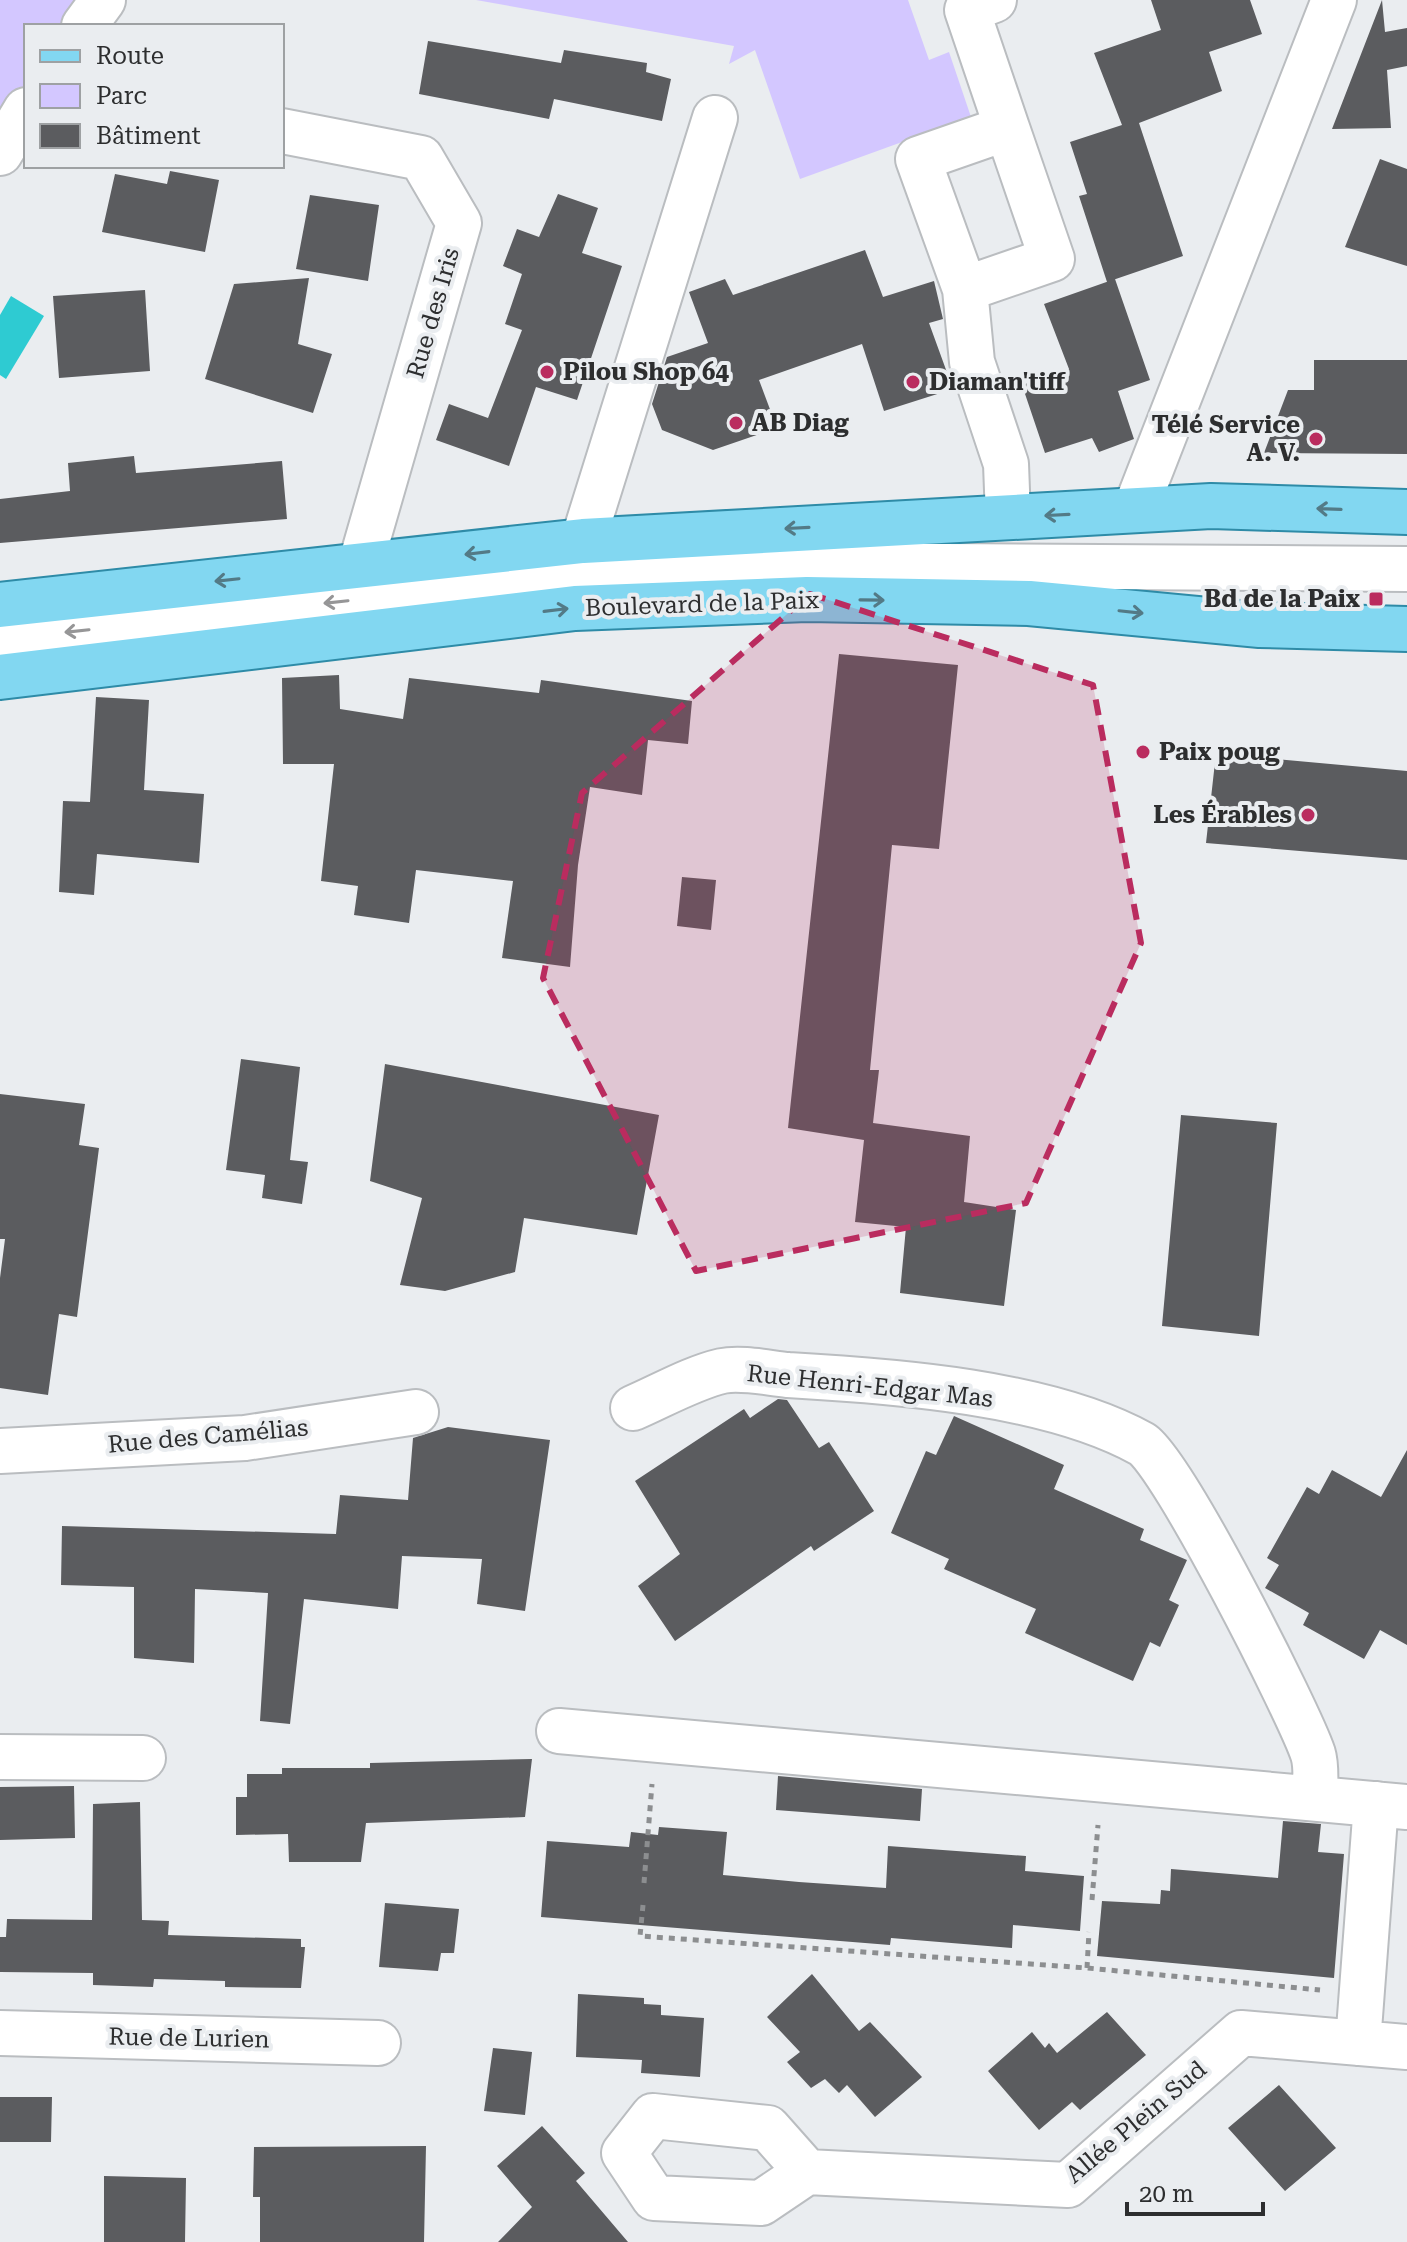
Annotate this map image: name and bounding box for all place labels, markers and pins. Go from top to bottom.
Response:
place label: Pilou Shop 64 [563,358,729,386]
marker: Pilou Shop 64 [538,363,556,381]
place label: Diaman'tiff [929,368,1066,396]
marker: Diaman'tiff [904,373,922,391]
place label: AB Diag [752,409,849,437]
place label: Télé Service A. V. [1151,411,1300,467]
marker: AB Diag [727,414,745,432]
marker: Télé Service A. V. [1307,430,1325,448]
place label: Bd de la Paix [1204,585,1360,613]
marker: Bd de la Paix [1367,590,1385,608]
place label: Paix poug [1159,738,1280,766]
marker: Paix poug [1134,743,1152,761]
place label: Les Érables [1153,799,1292,829]
marker: Les Érables [1299,806,1317,824]

